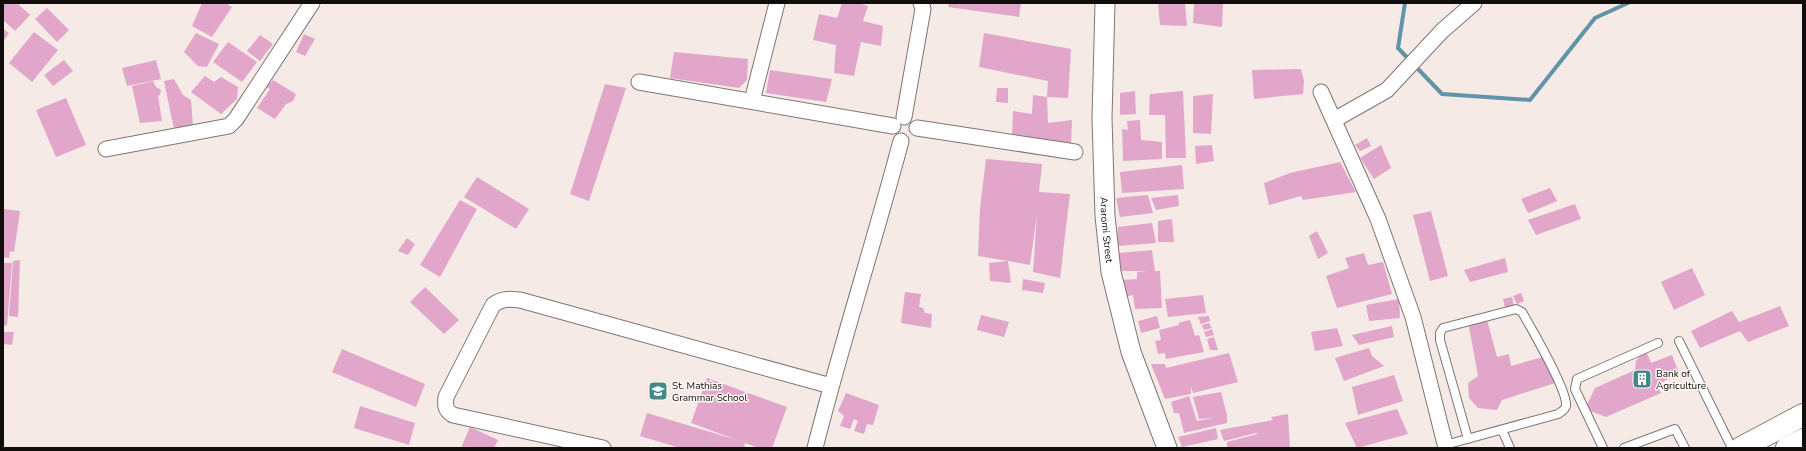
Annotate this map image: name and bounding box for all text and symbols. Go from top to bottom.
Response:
street label: Araromi Street [1096,197,1116,264]
place label: Bank of Agriculture [1656,367,1706,393]
building icon: Bank of Agriculture [1631,368,1653,390]
place label: St. Mathias Grammar School [672,379,747,405]
school or university icon: St. Mathias Grammar School [647,380,669,402]

